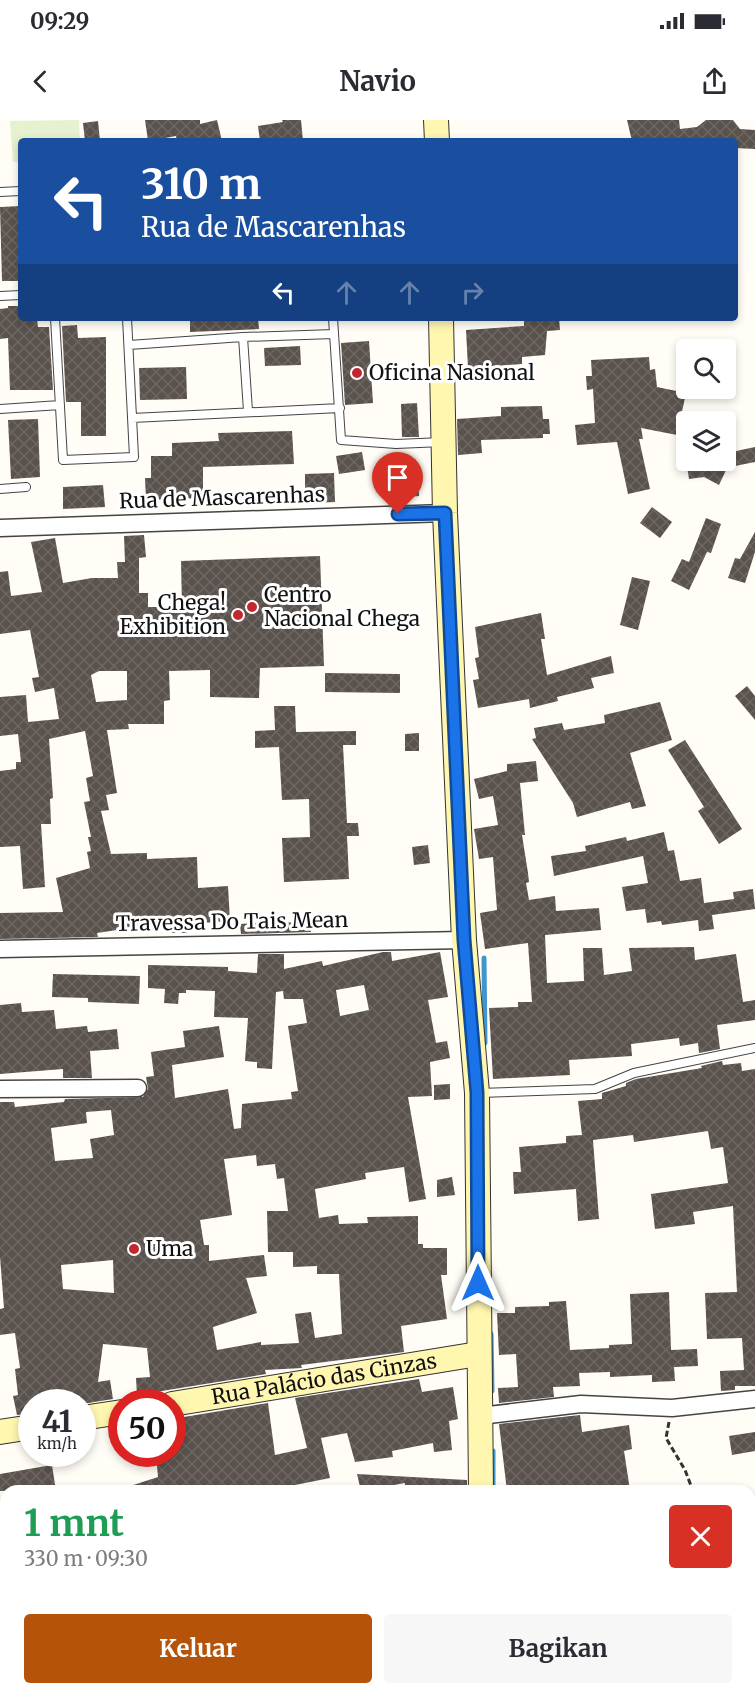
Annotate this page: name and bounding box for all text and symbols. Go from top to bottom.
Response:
text: 09:29 [30,7,89,35]
text: Navio [339,64,416,98]
icon: back [24,65,57,98]
icon: share [698,65,731,98]
text: 310 m [141,158,261,210]
icon: left [42,162,120,240]
text: Rua de Mascarenhas [141,210,406,244]
icon: left [267,276,300,309]
icon: ahead [330,276,363,309]
icon: ahead [393,276,426,309]
icon: right [456,276,489,309]
map controls [676,339,736,471]
button: search [676,339,736,399]
place label: Oficina Nasional [369,359,535,386]
marker: Oficina Nasional [350,366,364,380]
button: layers [676,411,736,471]
pin [372,452,423,514]
icon: arrive [381,461,414,494]
street label: Rua de Mascarenhas [119,480,325,515]
place label: Centro Nacional Chega [264,581,420,632]
place label: Chega! Exhibition [120,589,226,640]
marker: Centro Nacional Chega [245,600,259,614]
marker: Chega! Exhibition [231,608,245,622]
street label: Travessa Do Tais Mean [115,906,349,937]
place label: Uma [146,1235,193,1262]
marker: Uma [127,1242,141,1256]
position arrow [446,1251,510,1315]
street label: Rua Palácio das Cinzas [209,1347,439,1410]
speed limit sign: 50 [108,1389,186,1467]
text: 41 [41,1402,73,1440]
text: km/h [37,1434,77,1453]
text: 1 mnt [24,1501,124,1546]
button: close [669,1505,732,1568]
text: 330 m · 09:30 [24,1546,148,1571]
button: Keluar [24,1614,372,1683]
button: Bagikan [384,1614,732,1683]

